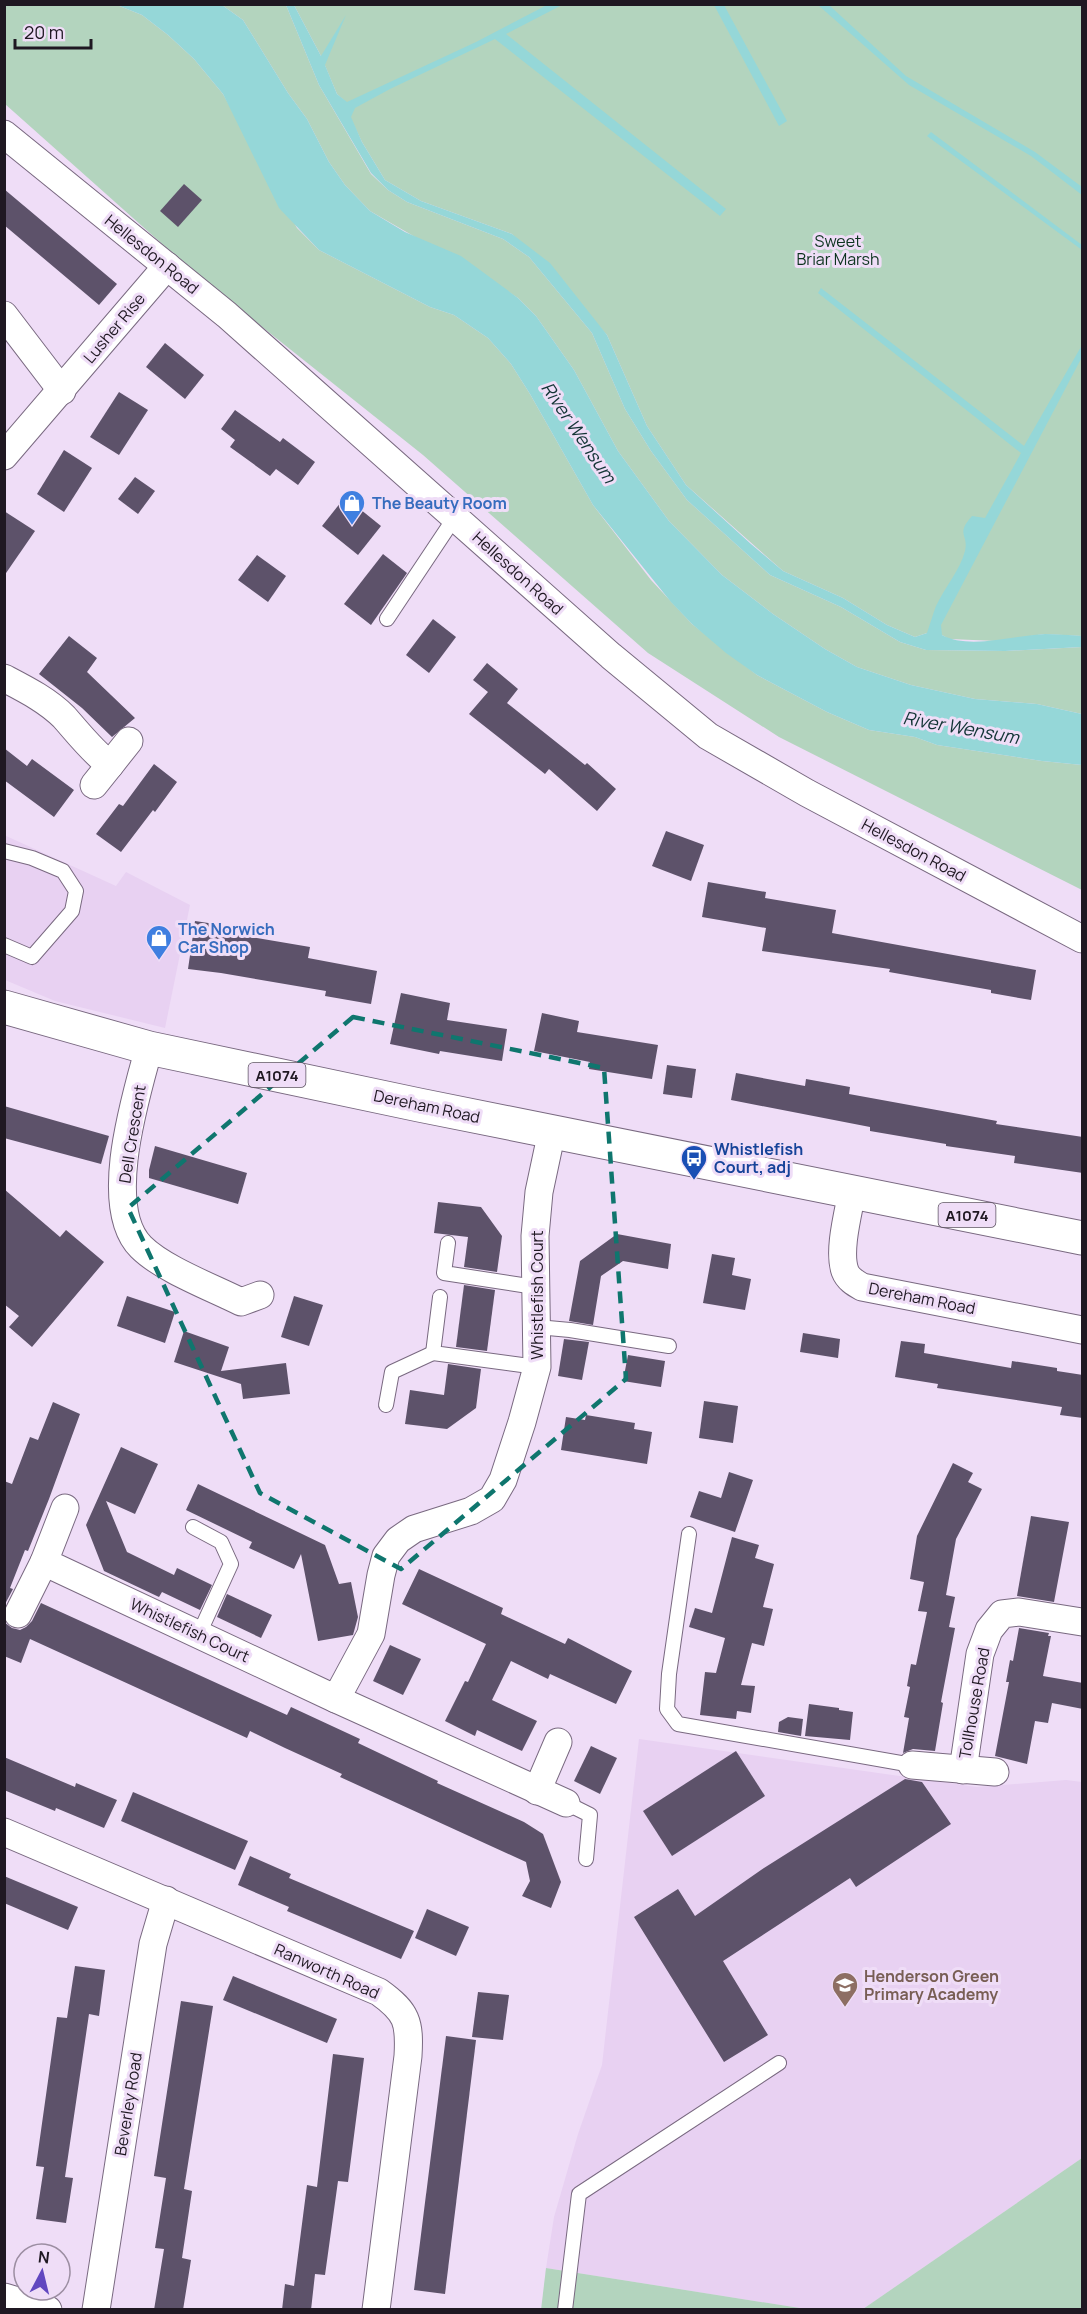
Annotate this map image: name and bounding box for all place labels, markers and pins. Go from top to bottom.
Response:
shop icon: The Beauty Room [337,488,367,526]
place label: The Beauty Room [372,492,507,514]
place label: The Norwich Car Shop [178,918,275,958]
shop icon: The Norwich Car Shop [144,923,174,961]
place label: Whistlefish Court, adj [714,1138,803,1178]
bus stop icon: Whistlefish Court, adj [679,1143,709,1181]
place label: Henderson Green Primary Academy [864,1965,999,2005]
school or university icon: Henderson Green Primary Academy [830,1970,860,2008]

